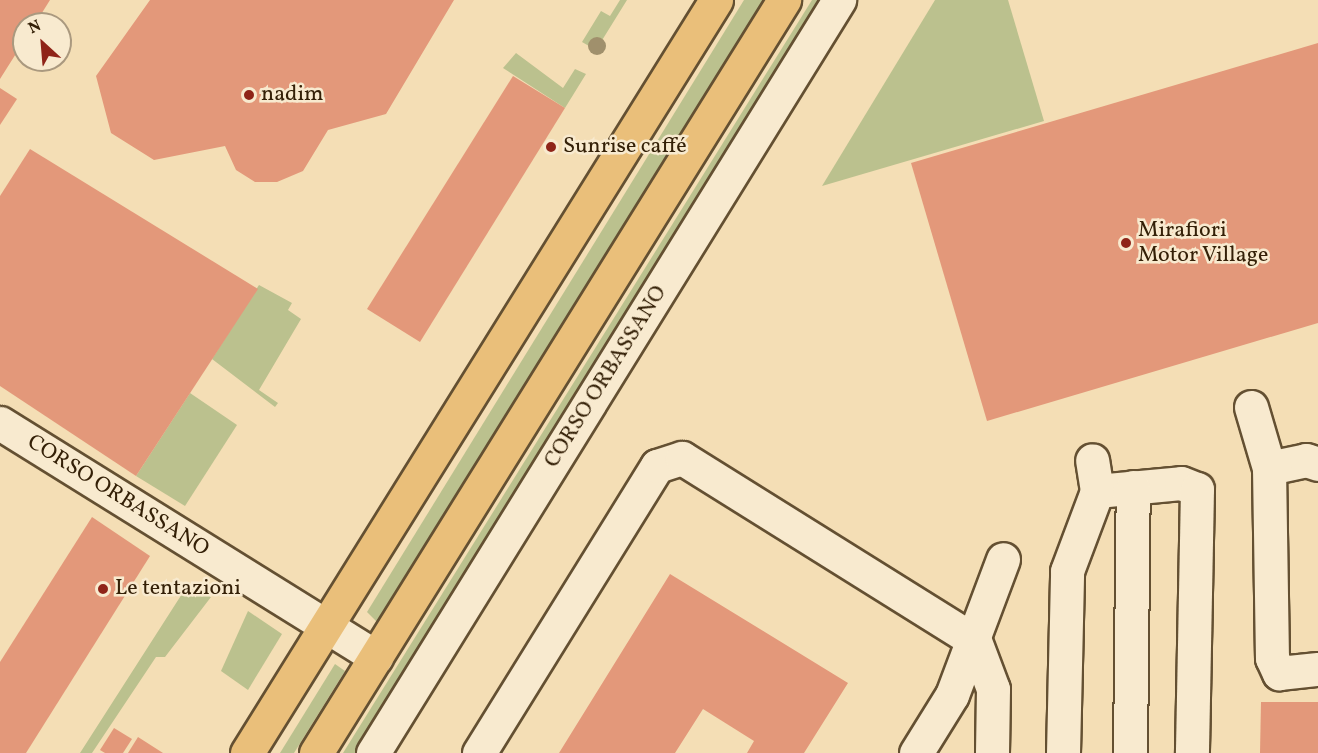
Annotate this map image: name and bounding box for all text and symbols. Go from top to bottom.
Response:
north arrow [12,12,72,72]
text: N [25,15,45,40]
place label: nadim [261,82,324,108]
marker: nadim [242,88,256,102]
place label: Sunrise caffé [563,134,687,160]
marker: Sunrise caffé [544,140,558,154]
place label: Mirafiori Motor Village [1138,217,1269,268]
marker: Mirafiori Motor Village [1119,236,1133,250]
street label: CORSO ORBASSANO [539,281,673,473]
street label: CORSO ORBASSANO [22,429,214,563]
place label: Le tentazioni [115,576,241,602]
marker: Le tentazioni [96,582,110,596]

